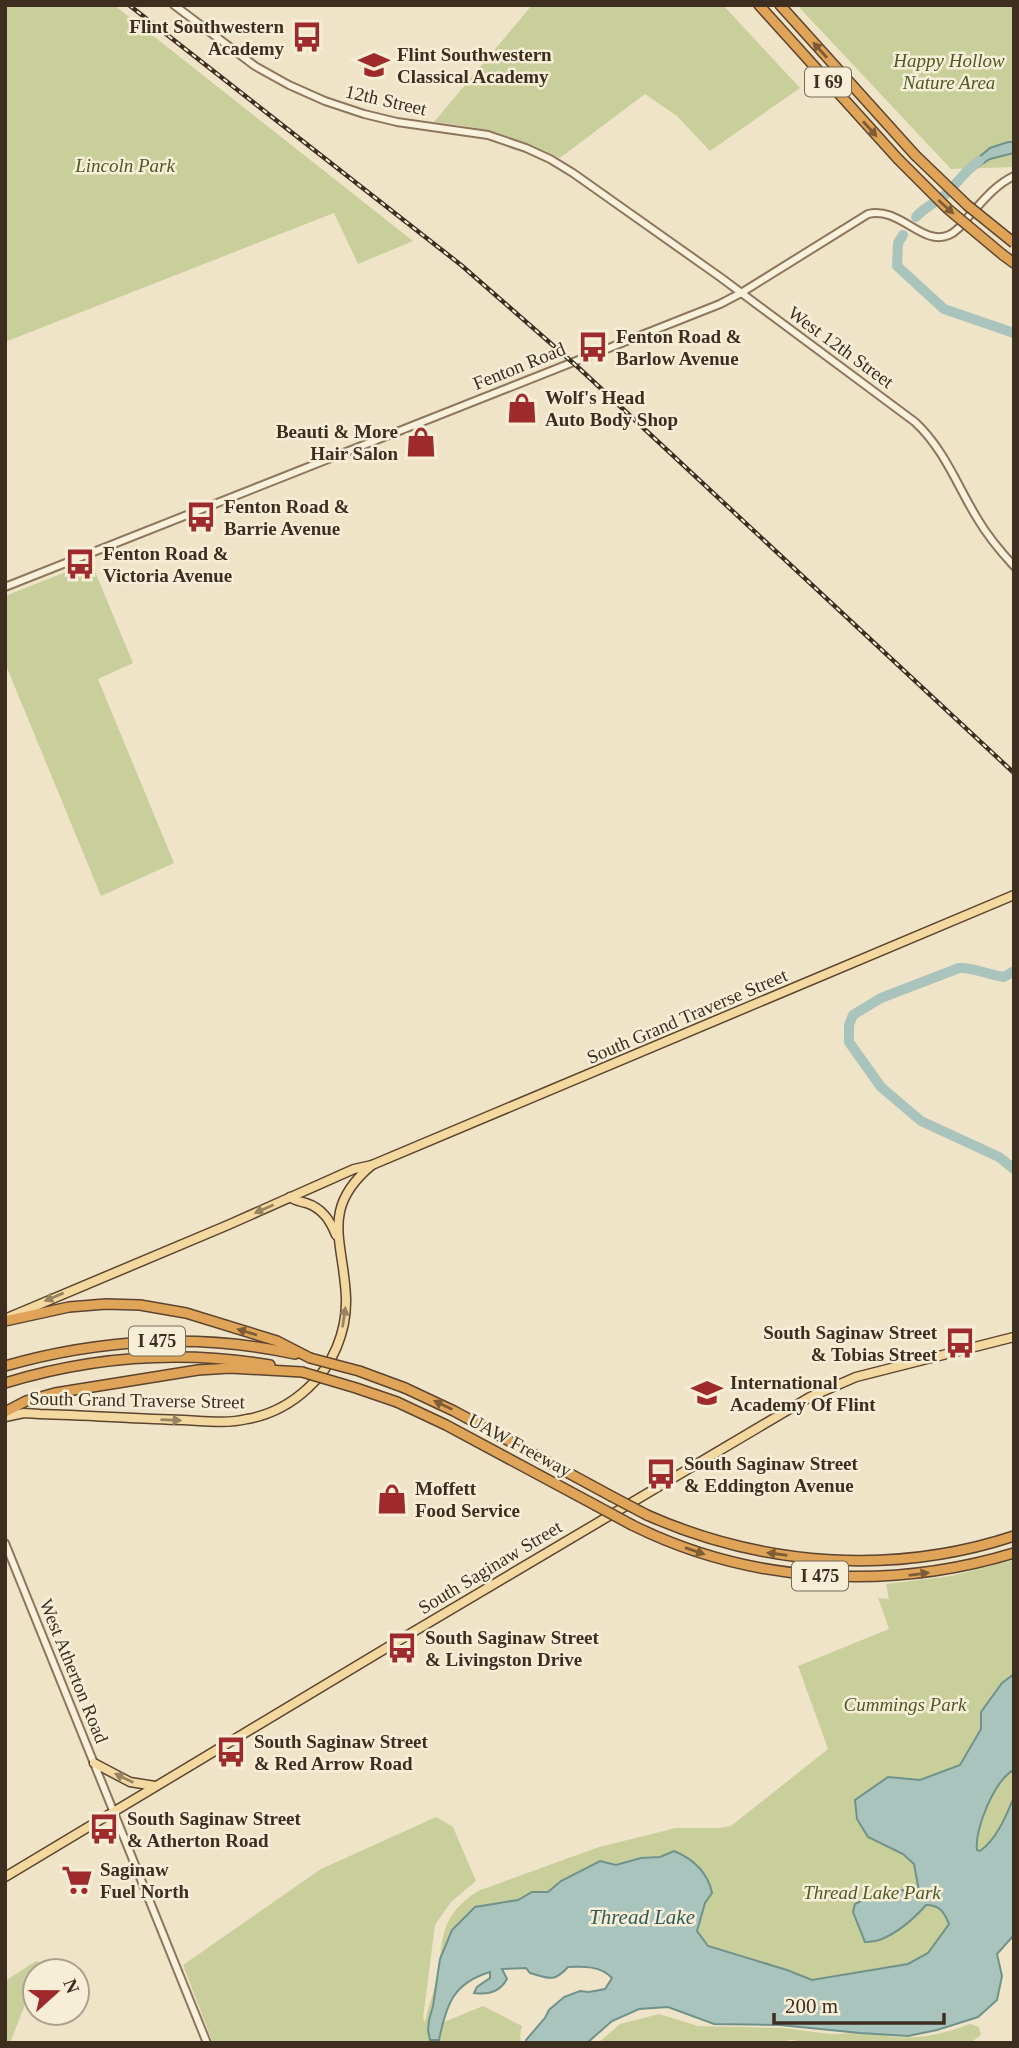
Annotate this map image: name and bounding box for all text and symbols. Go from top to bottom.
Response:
place label: Flint Southwestern Academy [129,16,284,59]
bus stop icon: Flint Southwestern Academy [290,20,324,54]
one-way arrow [812,41,828,59]
place label: Flint Southwestern Classical Academy [397,44,552,87]
school or university icon: Flint Southwestern Classical Academy [357,48,391,82]
park label: Happy Hollow Nature Area [892,50,1005,93]
road number: I 69 [805,68,851,96]
street label: 12th Street [343,80,429,120]
one-way arrow [862,120,877,137]
park label: Lincoln Park [74,155,175,176]
one-way arrow [937,199,954,215]
street label: West 12th Street [784,302,898,393]
place label: Fenton Road & Barlow Avenue [616,326,742,369]
bus stop icon: Fenton Road & Barlow Avenue [576,330,610,364]
street label: Fenton Road [470,338,569,394]
place label: Wolf's Head Auto Body Shop [545,387,678,430]
shop icon: Wolf's Head Auto Body Shop [505,391,539,425]
place label: Beauti & More Hair Salon [276,421,398,464]
shop icon: Beauti & More Hair Salon [404,425,438,459]
place label: Fenton Road & Barrie Avenue [224,496,350,539]
bus stop icon: Fenton Road & Barrie Avenue [184,500,218,534]
place label: Fenton Road & Victoria Avenue [103,543,232,586]
bus stop icon: Fenton Road & Victoria Avenue [63,547,97,581]
street label: South Grand Traverse Street [584,964,791,1068]
one-way arrow [254,1203,274,1215]
one-way arrow [44,1292,65,1303]
one-way arrow [339,1306,350,1328]
place label: South Saginaw Street & Tobias Street [763,1322,938,1365]
road number: I 475 [129,1326,185,1356]
one-way arrow [237,1326,258,1337]
bus stop icon: South Saginaw Street & Tobias Street [943,1326,977,1360]
place label: International Academy Of Flint [730,1372,876,1415]
school or university icon: International Academy Of Flint [690,1376,724,1410]
street label: South Grand Traverse Street [29,1388,246,1412]
one-way arrow [433,1400,453,1411]
street label: UAW Freeway [465,1409,576,1481]
one-way arrow [160,1414,182,1426]
place label: South Saginaw Street & Eddington Avenue [684,1453,859,1496]
bus stop icon: South Saginaw Street & Eddington Avenue [644,1457,678,1491]
place label: Moffett Food Service [415,1478,520,1521]
shop icon: Moffett Food Service [375,1482,409,1516]
street label: South Saginaw Street [414,1516,566,1618]
one-way arrow [684,1546,705,1557]
one-way arrow [766,1549,788,1560]
road number: I 475 [792,1562,848,1590]
one-way arrow [908,1568,930,1579]
street label: West Atherton Road [35,1596,113,1747]
place label: South Saginaw Street & Livingston Drive [425,1627,600,1670]
bus stop icon: South Saginaw Street & Livingston Drive [385,1631,419,1665]
park label: Cummings Park [844,1694,967,1715]
place label: South Saginaw Street & Red Arrow Road [254,1731,429,1774]
bus stop icon: South Saginaw Street & Red Arrow Road [214,1735,248,1769]
one-way arrow [114,1772,134,1784]
place label: South Saginaw Street & Atherton Road [127,1808,302,1851]
bus stop icon: South Saginaw Street & Atherton Road [87,1812,121,1846]
place label: Saginaw Fuel North [100,1859,190,1902]
supermarket icon: Saginaw Fuel North [60,1863,94,1897]
park label: Thread Lake Park [803,1882,941,1903]
water label: Thread Lake [589,1905,695,1929]
north arrow [21,1957,91,2027]
text: N [59,1976,84,1997]
scale bar [774,1982,944,2026]
text: 200 m [785,1994,838,2018]

